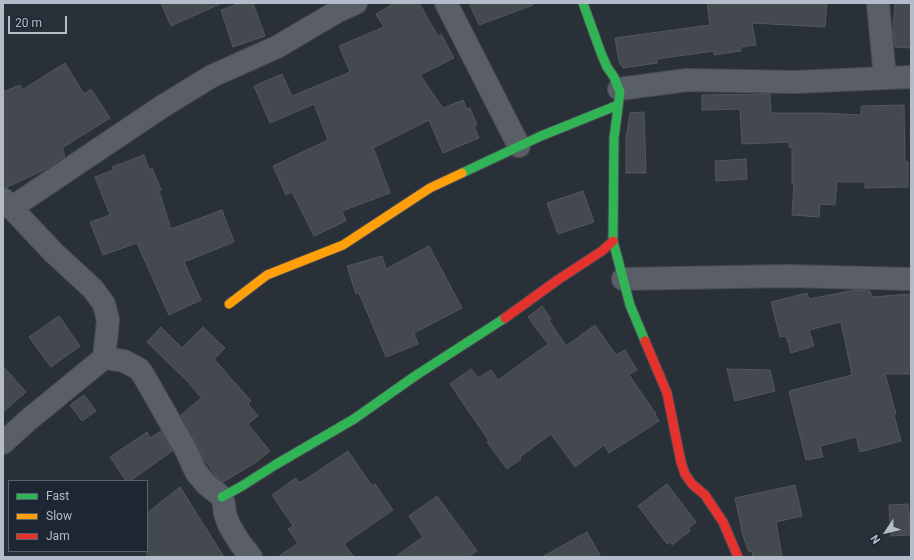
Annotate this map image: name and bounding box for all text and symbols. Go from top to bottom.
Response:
scale bar [10,8,69,34]
text: 20 m [15,16,42,30]
legend [8,480,148,552]
text: Fast [46,489,69,503]
text: Slow [46,509,72,523]
north arrow [866,512,906,552]
text: Jam [46,529,70,543]
text: N [868,532,883,546]

